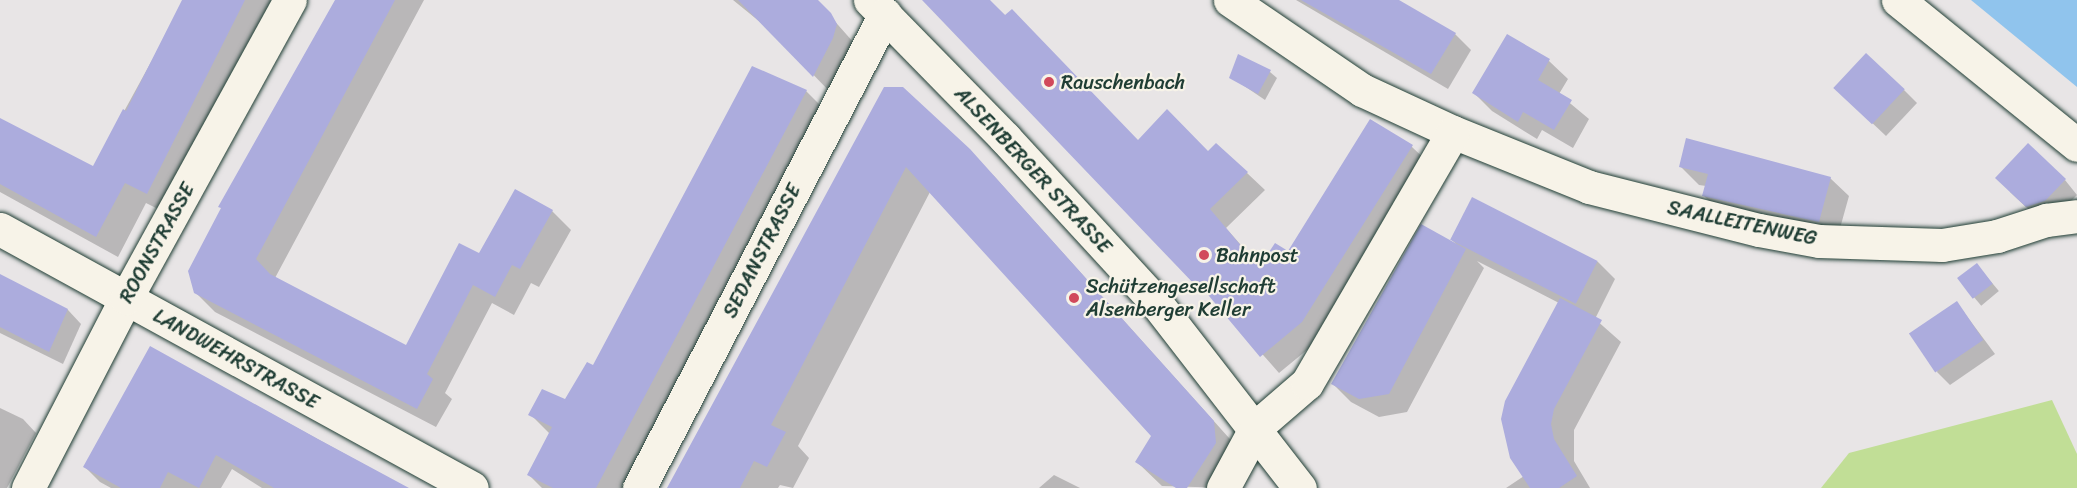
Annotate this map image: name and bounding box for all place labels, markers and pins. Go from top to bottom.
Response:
place label: Rauschenbach [1061,70,1185,94]
marker: Rauschenbach [1042,75,1056,89]
place label: Bahnpost [1216,243,1299,267]
marker: Bahnpost [1197,248,1211,262]
place label: Schützengesellschaft Alsenberger Keller [1086,274,1276,321]
marker: Schützengesellschaft Alsenberger Keller [1067,291,1081,305]

